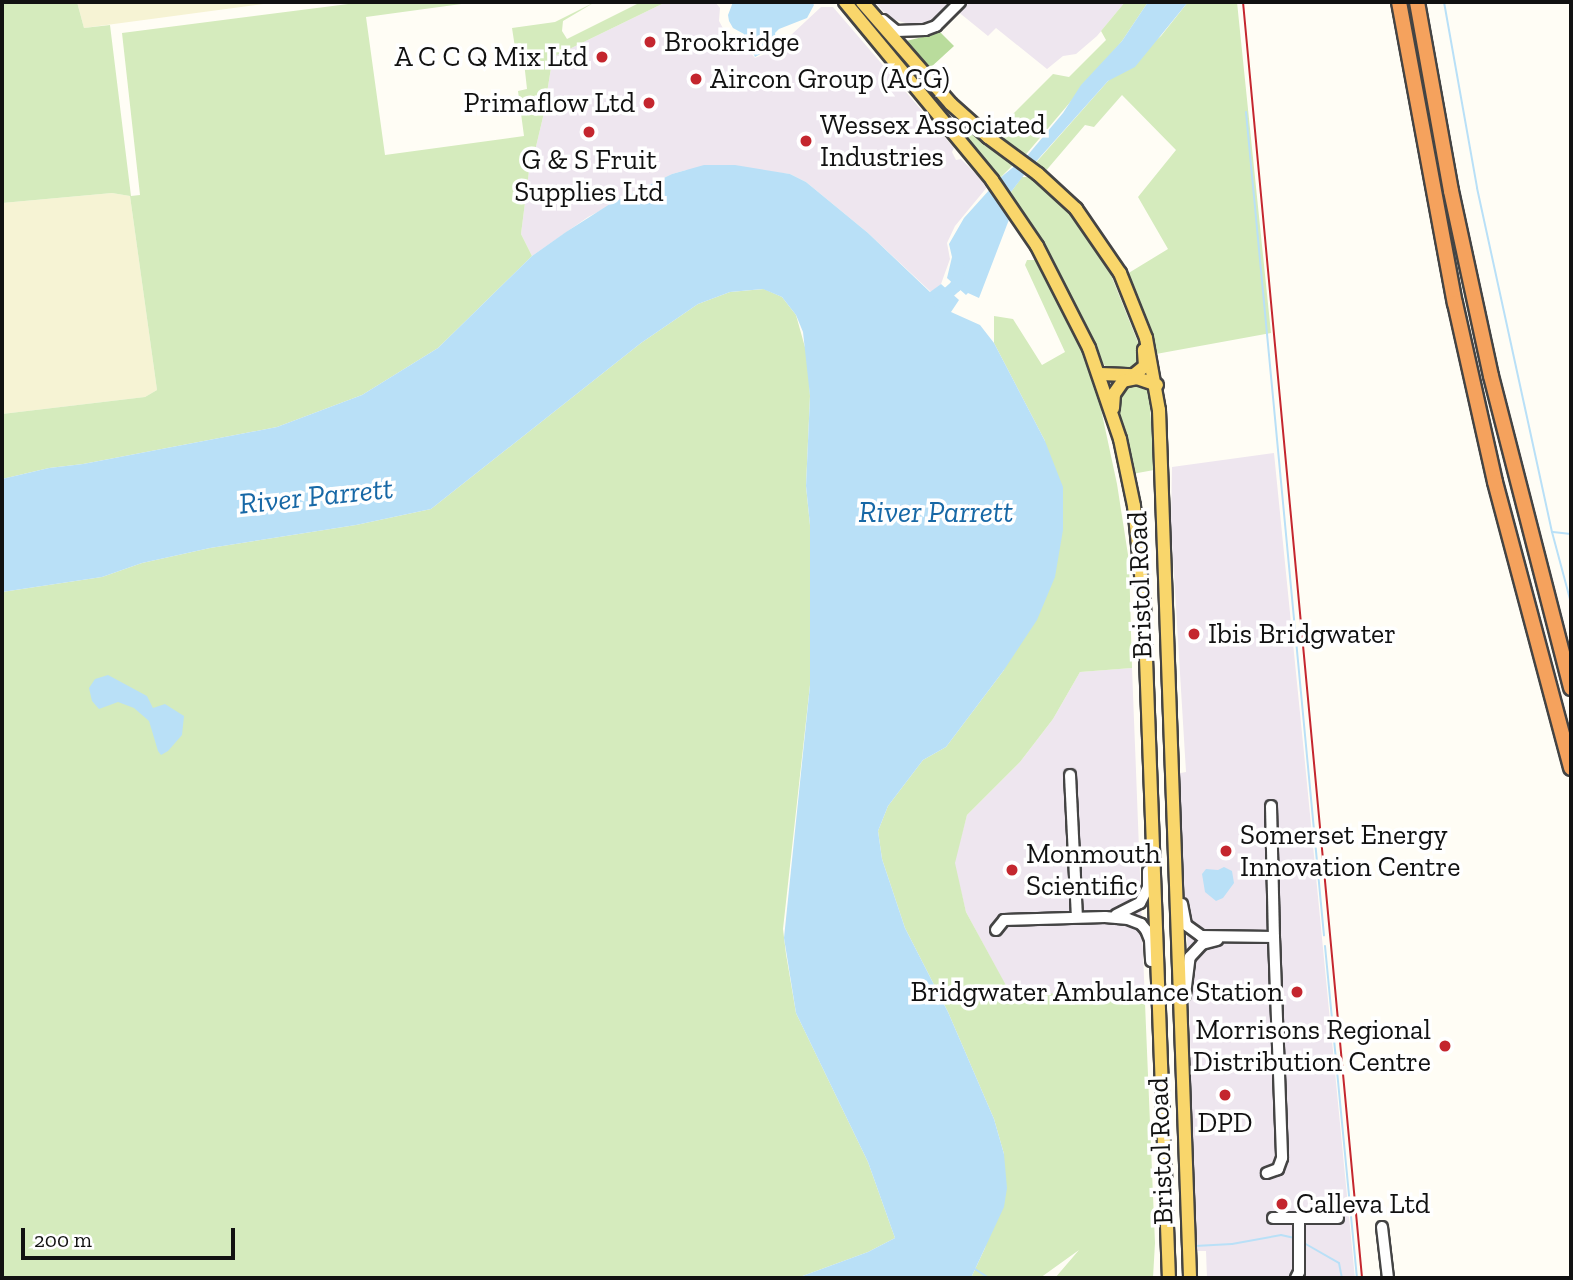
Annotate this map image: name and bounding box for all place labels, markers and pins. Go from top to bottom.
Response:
place label: Brookridge [664,25,799,59]
marker: Brookridge [642,34,658,50]
place label: A C C Q Mix Ltd [394,40,588,74]
marker: A C C Q Mix Ltd [594,49,610,65]
place label: Aircon Group (ACG) [710,62,950,96]
marker: Aircon Group (ACG) [688,71,704,87]
place label: Primaflow Ltd [463,86,635,120]
marker: Primaflow Ltd [641,95,657,111]
place label: Wessex Associated Industries [820,108,1046,174]
marker: G & S Fruit Supplies Ltd [581,124,597,140]
marker: Wessex Associated Industries [798,133,814,149]
place label: G & S Fruit Supplies Ltd [514,143,664,209]
place label: Ibis Bridgwater [1208,617,1396,651]
marker: Ibis Bridgwater [1186,626,1202,642]
place label: Somerset Energy Innovation Centre [1240,818,1460,884]
place label: Monmouth Scientific [1026,837,1161,903]
marker: Somerset Energy Innovation Centre [1218,843,1234,859]
marker: Monmouth Scientific [1004,862,1020,878]
place label: Bridgwater Ambulance Station [909,975,1283,1009]
marker: Bridgwater Ambulance Station [1289,984,1305,1000]
place label: Morrisons Regional Distribution Centre [1193,1013,1431,1079]
marker: Morrisons Regional Distribution Centre [1437,1038,1453,1054]
marker: DPD [1217,1087,1233,1103]
place label: DPD [1197,1106,1253,1140]
place label: Calleva Ltd [1296,1187,1430,1221]
marker: Calleva Ltd [1274,1196,1290,1212]

